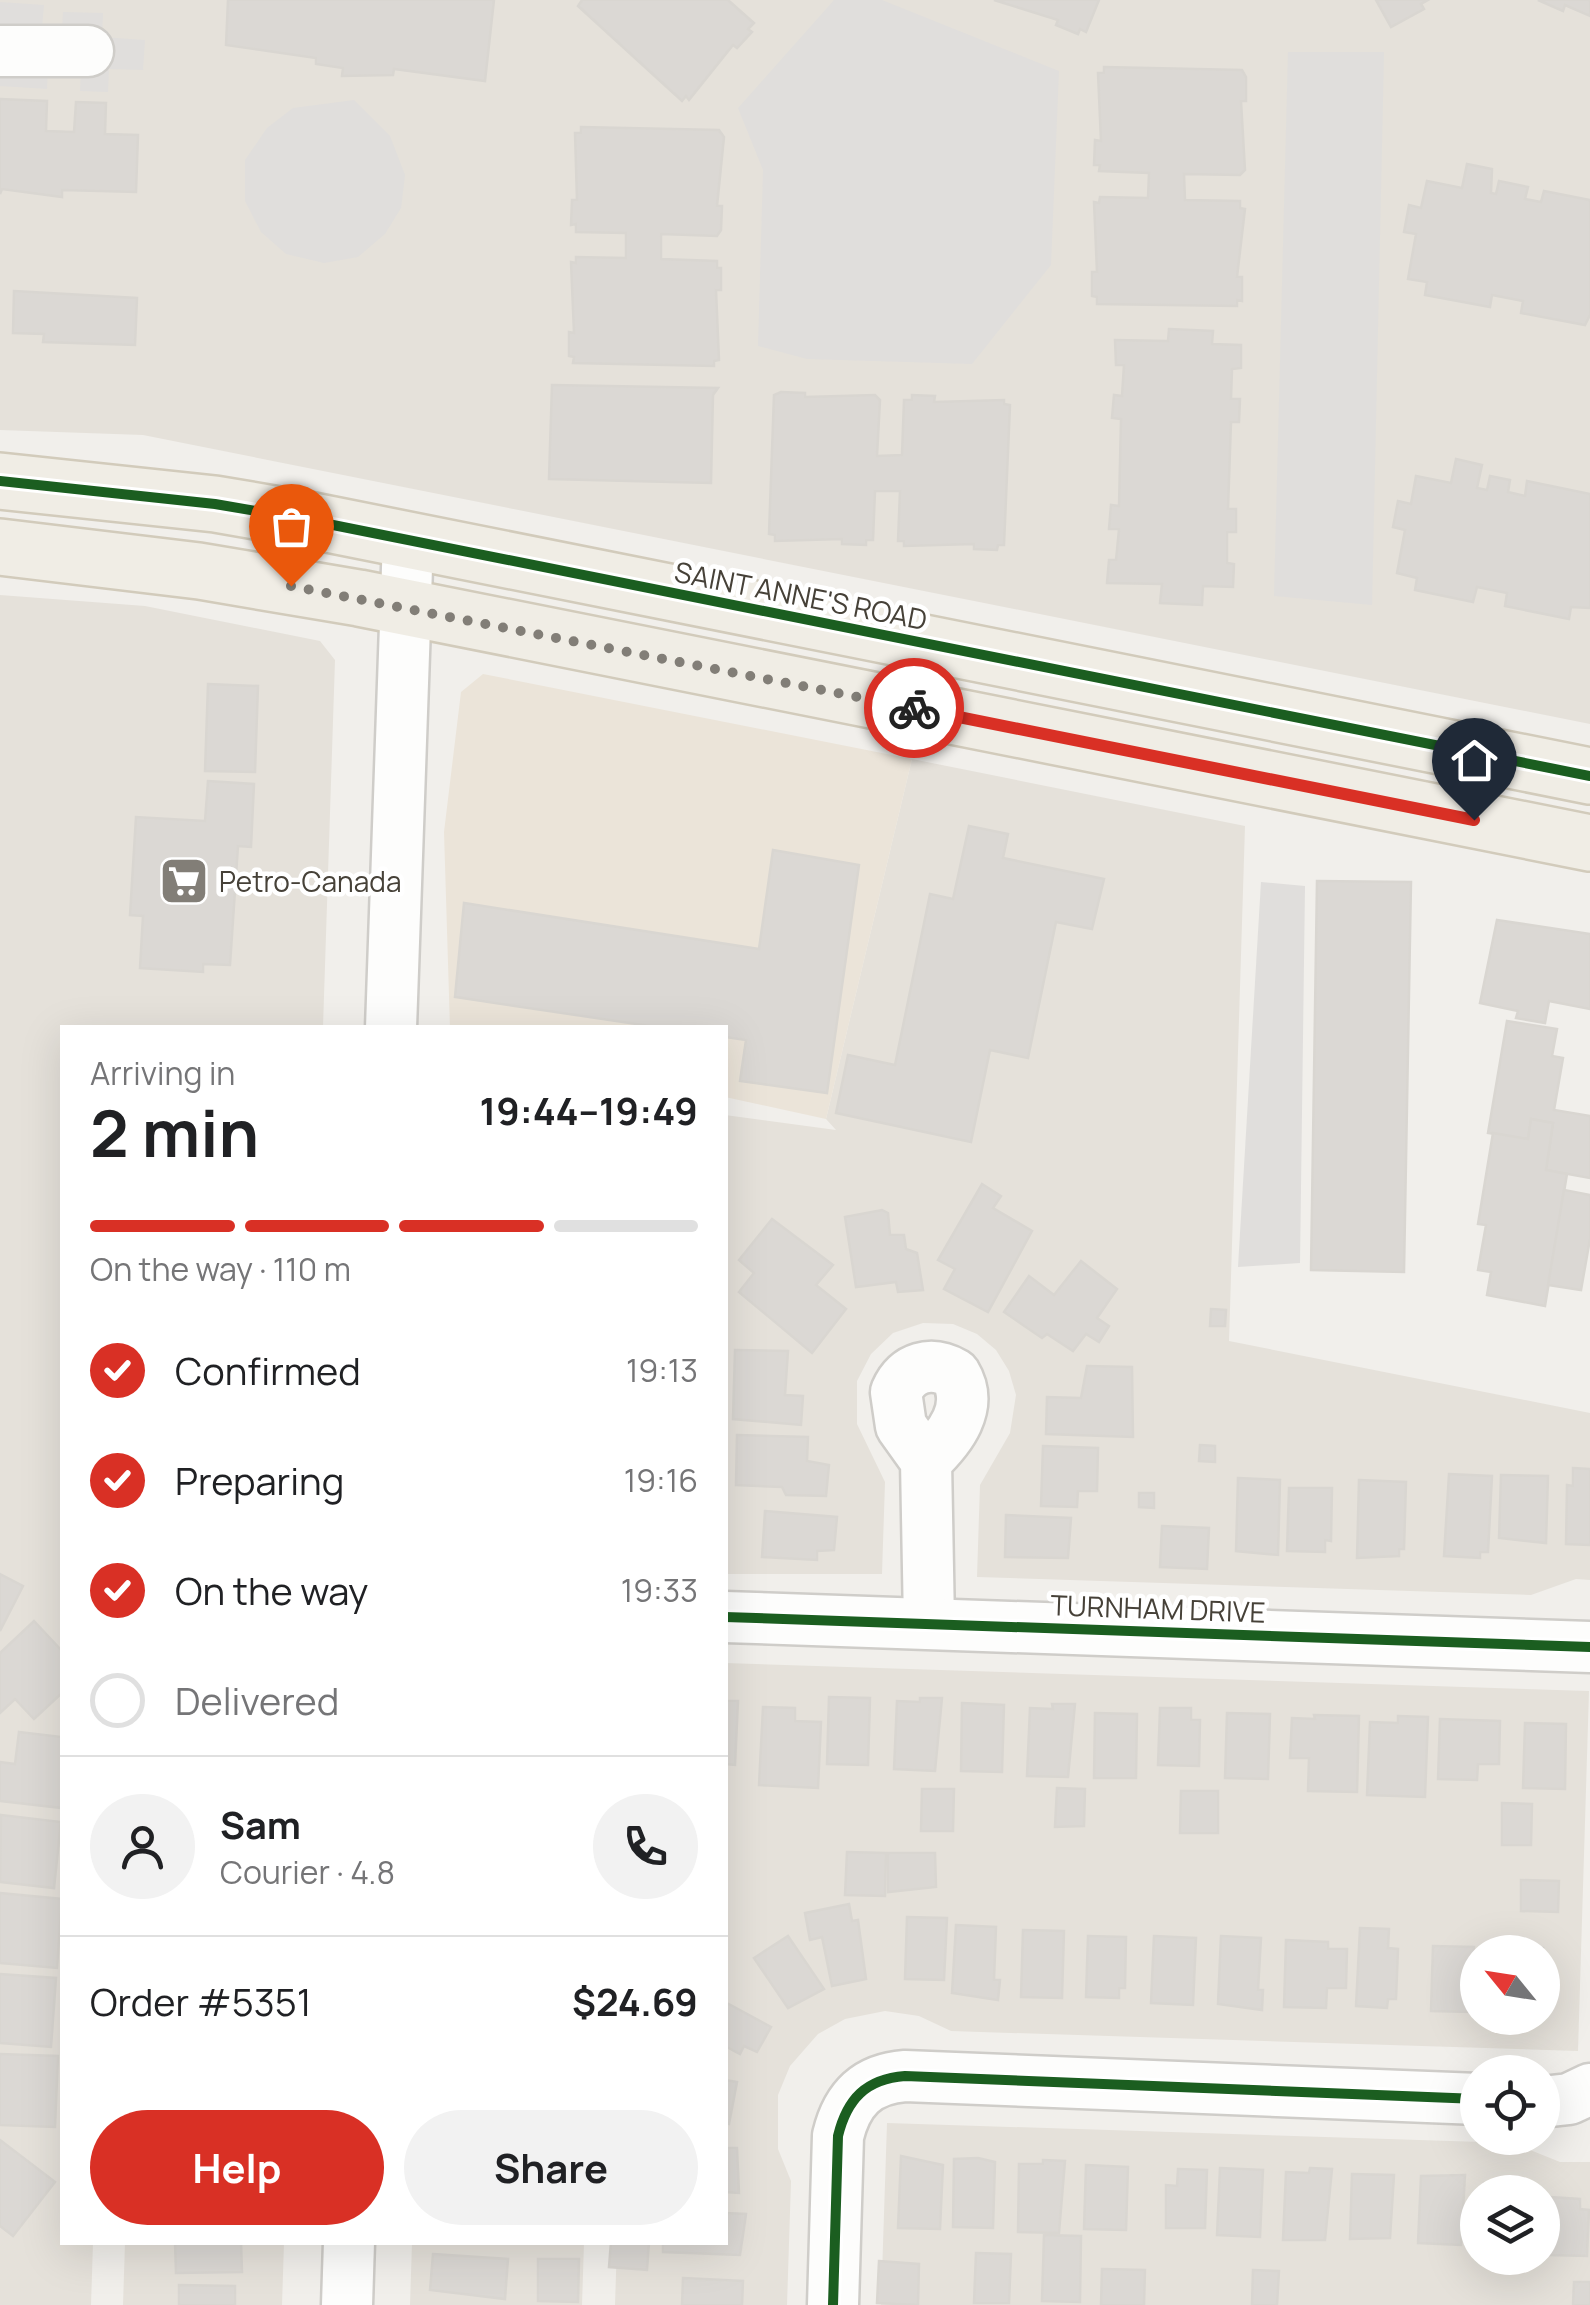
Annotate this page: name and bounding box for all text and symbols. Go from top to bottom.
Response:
pin [249,484,334,587]
icon: bag [264,499,319,554]
street label: SAINT ANNE'S ROAD [672,552,930,638]
courier [864,658,964,758]
icon: bike [887,681,942,736]
pin [1432,718,1517,821]
icon: home [1447,733,1502,788]
supermarket icon: Petro-Canada [158,855,210,907]
place label: Petro-Canada [219,862,401,900]
text: Arriving in [90,1051,235,1095]
text: 19:44–19:49 [480,1084,698,1136]
text: 2 min [90,1088,259,1177]
text: On the way · 110 m [90,1247,351,1291]
icon: check [90,1343,145,1398]
text: Confirmed [175,1344,361,1396]
text: 19:13 [626,1348,698,1392]
icon: check [90,1453,145,1508]
text: Preparing [175,1454,344,1506]
text: 19:16 [624,1458,698,1502]
icon: check [90,1563,145,1618]
text: On the way [175,1564,368,1616]
text: 19:33 [621,1568,698,1612]
street label: TURNHAM DRIVE [1050,1585,1266,1631]
text: Delivered [175,1674,339,1726]
button: person [90,1794,195,1899]
button: phone [593,1794,698,1899]
text: Sam [220,1798,301,1850]
text: Courier · 4.8 [220,1850,395,1894]
north arrow [1460,1935,1560,2035]
map controls [1460,1935,1560,2275]
text: Order #5351 [90,1975,312,2027]
text: $24.69 [572,1975,698,2027]
button: locate [1460,2055,1560,2155]
button: Help [90,2110,384,2225]
button: Share [404,2110,698,2225]
button: layers [1460,2175,1560,2275]

